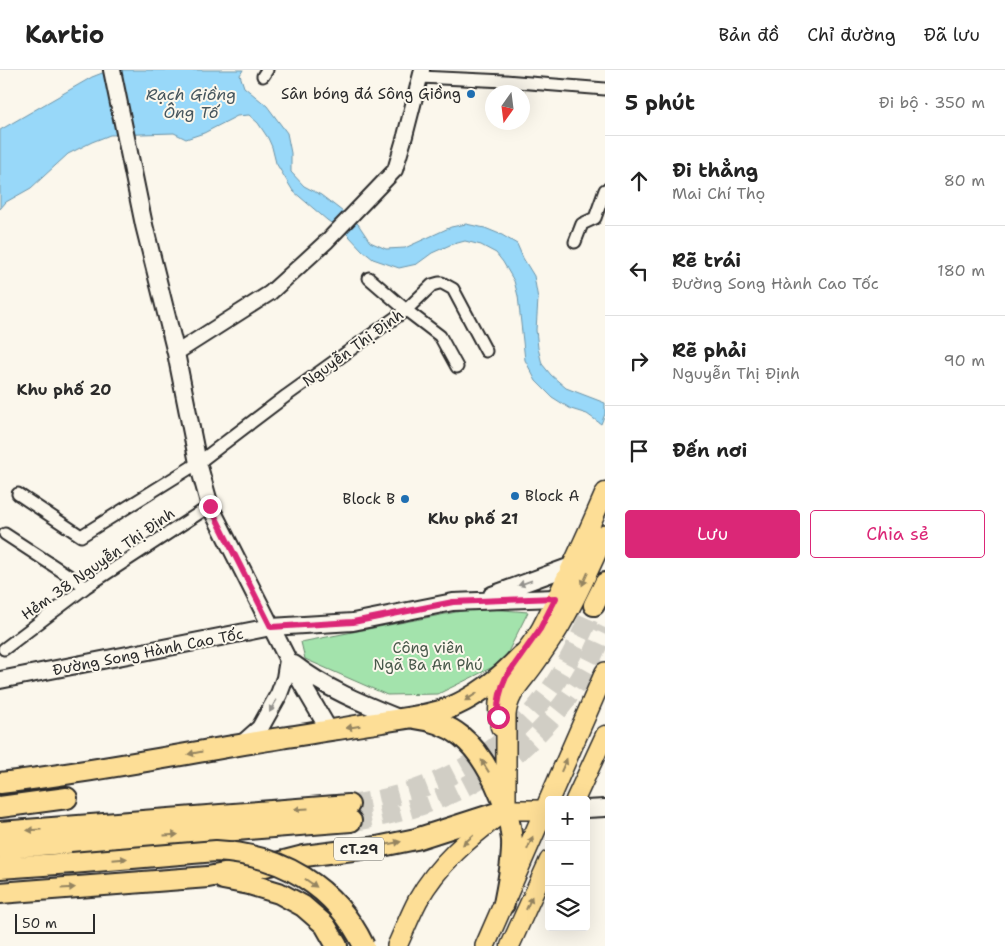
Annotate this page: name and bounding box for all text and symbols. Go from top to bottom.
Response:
text: Kartio [25,19,104,51]
text: Bản đồ [718,23,779,47]
text: Chỉ đường [807,23,896,47]
text: Đã lưu [924,23,980,47]
water label: Rạch Giồng Ông Tố [146,84,236,123]
place label: Sân bóng đá Sông Giồng [281,84,461,104]
north arrow [485,85,530,130]
marker: Sân bóng đá Sông Giồng [465,88,477,100]
text: 5 phút [625,89,695,117]
text: Đi bộ · 350 m [879,92,985,113]
text: Đi thẳng [672,158,758,183]
icon: ahead [625,167,653,195]
text: 80 m [944,170,985,191]
text: Mai Chí Thọ [672,183,765,204]
text: Rẽ trái [672,248,741,273]
icon: left [625,257,653,285]
text: 180 m [937,260,985,281]
text: Đường Song Hành Cao Tốc [672,273,879,294]
street label: Nguyễn Thị Định [299,305,407,391]
text: Rẽ phải [672,338,747,363]
icon: right [625,347,653,375]
text: 90 m [944,350,985,371]
text: Nguyễn Thị Định [672,363,800,384]
district label: Khu phố 20 [17,379,111,400]
icon: arrive [625,437,653,465]
text: Đến nơi [672,438,747,463]
place label: Block A [525,486,580,506]
place label: Block B [343,489,395,509]
marker: Block A [509,490,521,502]
marker: Block B [399,493,411,505]
route end [199,495,222,518]
street label: Hẻm 38 Nguyễn Thị Định [17,503,179,625]
district label: Khu phố 21 [428,508,518,529]
button: Lưu [625,510,800,558]
button: Chia sẻ [810,510,985,558]
one-way arrow [581,572,589,586]
one-way arrow [517,579,532,587]
street label: Đường Song Hành Cao Tốc [51,624,245,680]
park label: Công viên Ngã Ba An Phú [373,638,483,675]
one-way arrow [464,692,478,701]
one-way arrow [269,698,277,713]
route start [487,706,510,729]
one-way arrow [344,723,360,731]
one-way arrow [186,750,202,758]
one-way arrow [560,758,568,772]
one-way arrow [481,760,490,773]
map controls [545,796,590,931]
button: + [545,796,590,841]
one-way arrow [292,805,308,813]
one-way arrow [26,826,42,834]
one-way arrow [164,831,180,839]
one-way arrow [462,835,475,846]
one-way arrow [526,836,534,850]
road number: CT.29 [334,838,384,861]
one-way arrow [386,839,402,847]
button: − [545,841,590,886]
one-way arrow [113,854,129,862]
one-way arrow [304,878,318,888]
one-way arrow [61,883,77,891]
button: layers [545,886,590,931]
one-way arrow [526,896,534,910]
scale bar [15,911,95,934]
text: 50 m [22,914,57,932]

